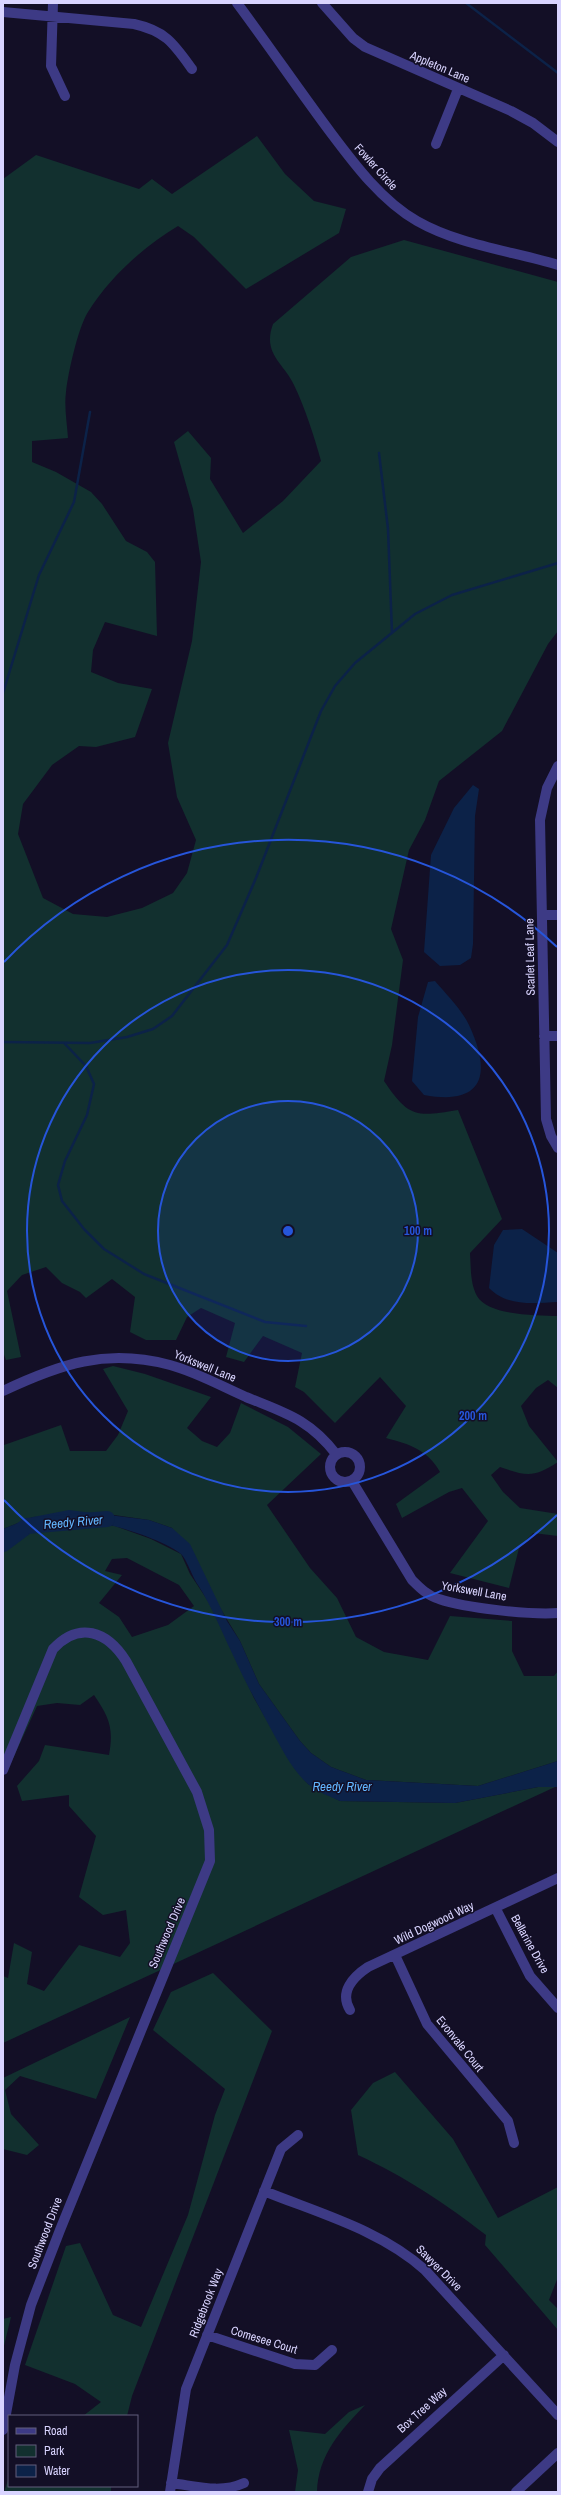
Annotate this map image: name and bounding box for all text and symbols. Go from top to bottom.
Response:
street label: Appleton Lane [407,47,472,87]
street label: Fowler Circle [351,140,401,194]
street label: Scarlet Leaf Lane [521,918,539,996]
text: 100 m [404,1223,432,1239]
centre of rings [281,1224,295,1238]
street label: Yorkswell Lane [171,1346,239,1386]
text: 200 m [459,1408,487,1424]
water label: Reedy River [43,1511,104,1533]
street label: Yorkswell Lane [440,1577,508,1605]
text: 300 m [274,1614,302,1630]
water label: Reedy River [312,1778,372,1795]
street label: Southwood Drive [145,1895,189,1971]
street label: Wild Dogwood Way [392,1898,476,1948]
street label: Bellarine Drive [507,1912,553,1976]
street label: Evonvale Court [433,2013,488,2075]
street label: Southwood Drive [24,2195,66,2271]
street label: Sawyer Drive [412,2241,466,2295]
street label: Ridgebrook Way [185,2266,227,2340]
street label: Comesee Court [229,2322,300,2358]
street label: Box Tree Way [394,2383,450,2437]
legend [8,2415,138,2487]
text: Road [44,2423,68,2439]
text: Park [44,2443,64,2459]
text: Water [44,2463,71,2479]

